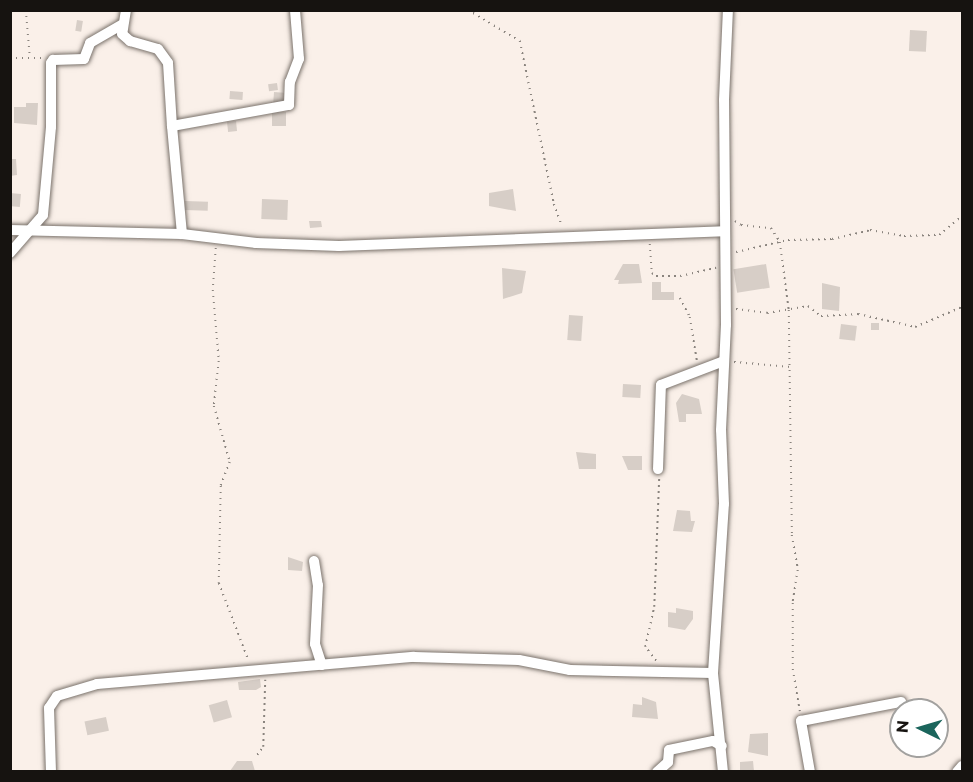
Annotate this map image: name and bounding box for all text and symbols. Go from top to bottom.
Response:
north arrow [889,698,949,758]
text: N [893,719,913,734]

